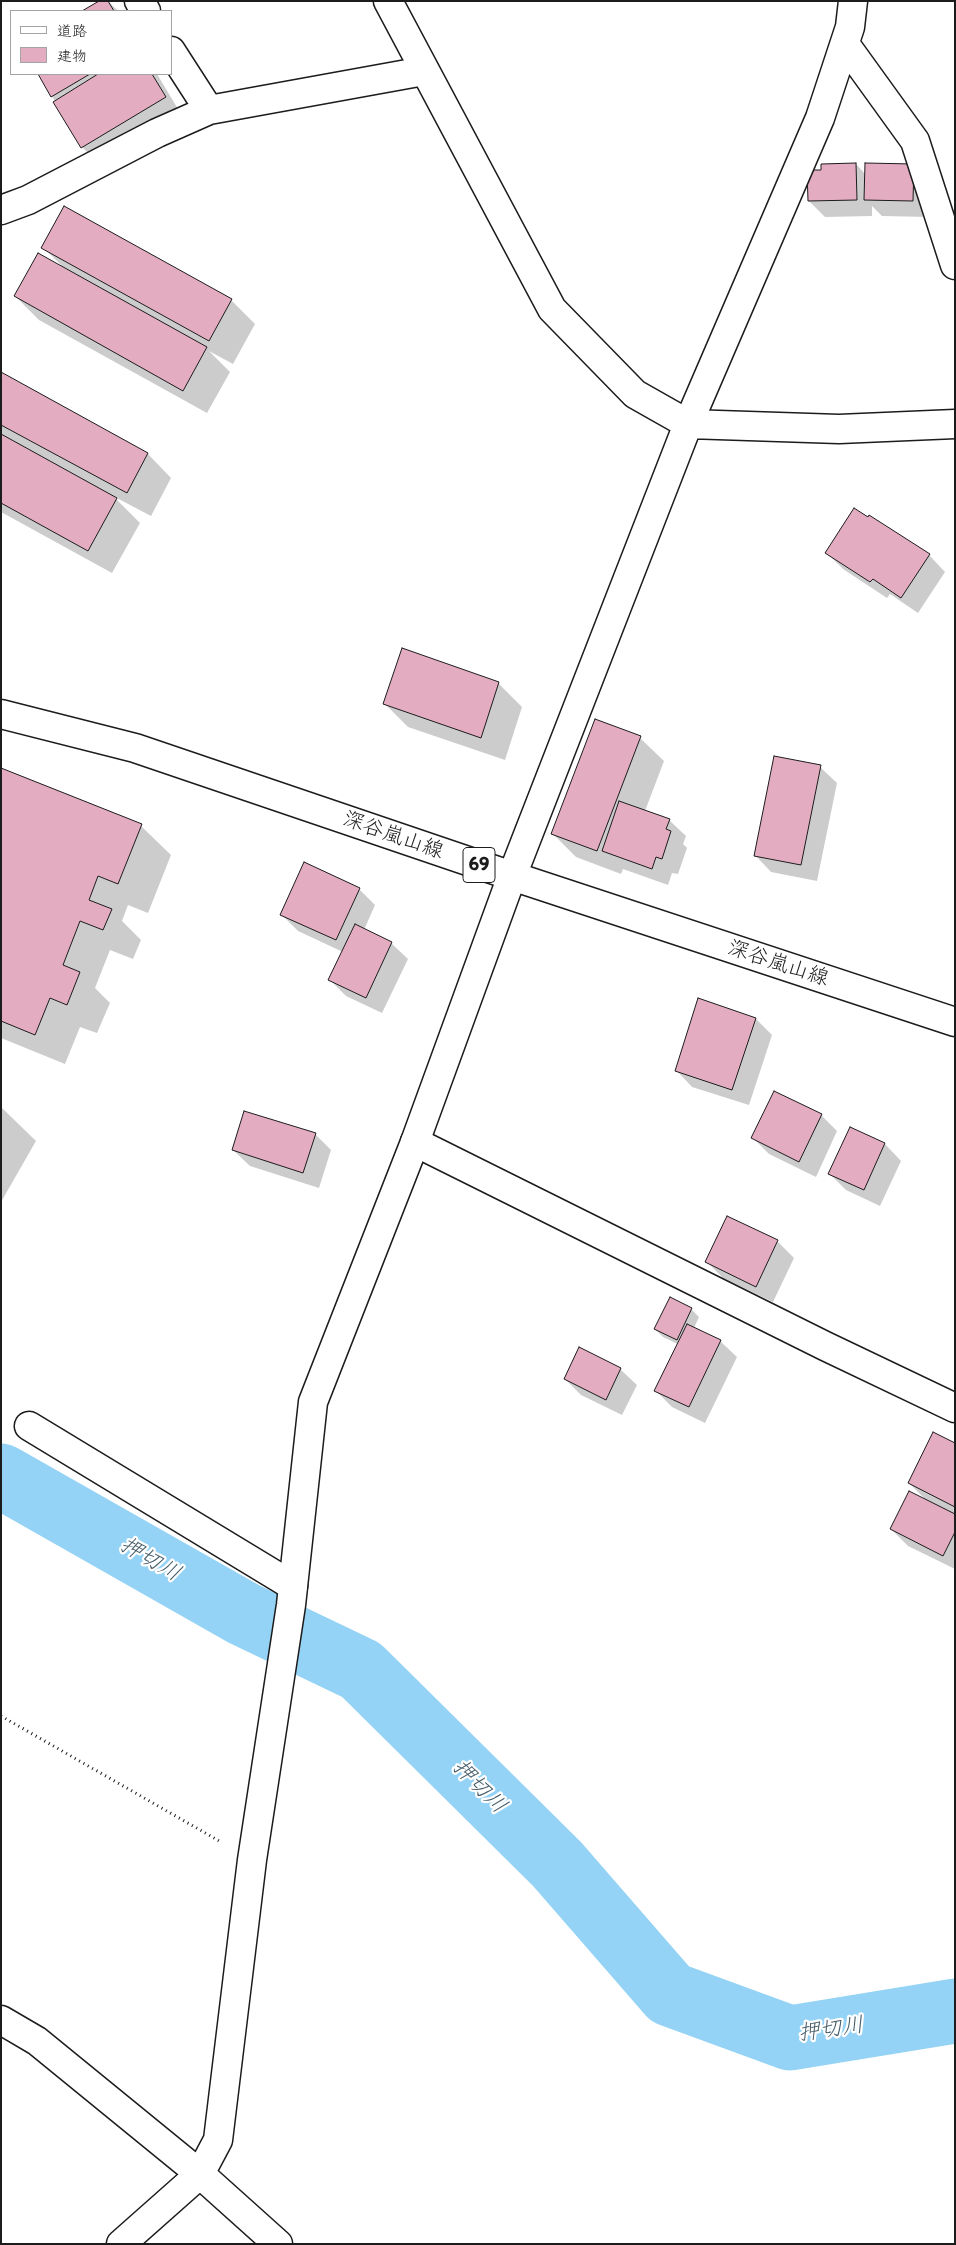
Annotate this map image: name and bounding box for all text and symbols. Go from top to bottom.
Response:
legend [10,10,172,75]
text: 道路 [57,22,87,40]
text: 建物 [57,47,87,65]
street label: 深谷嵐山線 [339,807,447,865]
road number: 69 [463,848,495,882]
street label: 深谷嵐山線 [724,936,832,992]
water label: 押切川 [115,1532,185,1588]
water label: 押切川 [446,1754,512,1820]
water label: 押切川 [796,2012,866,2048]

